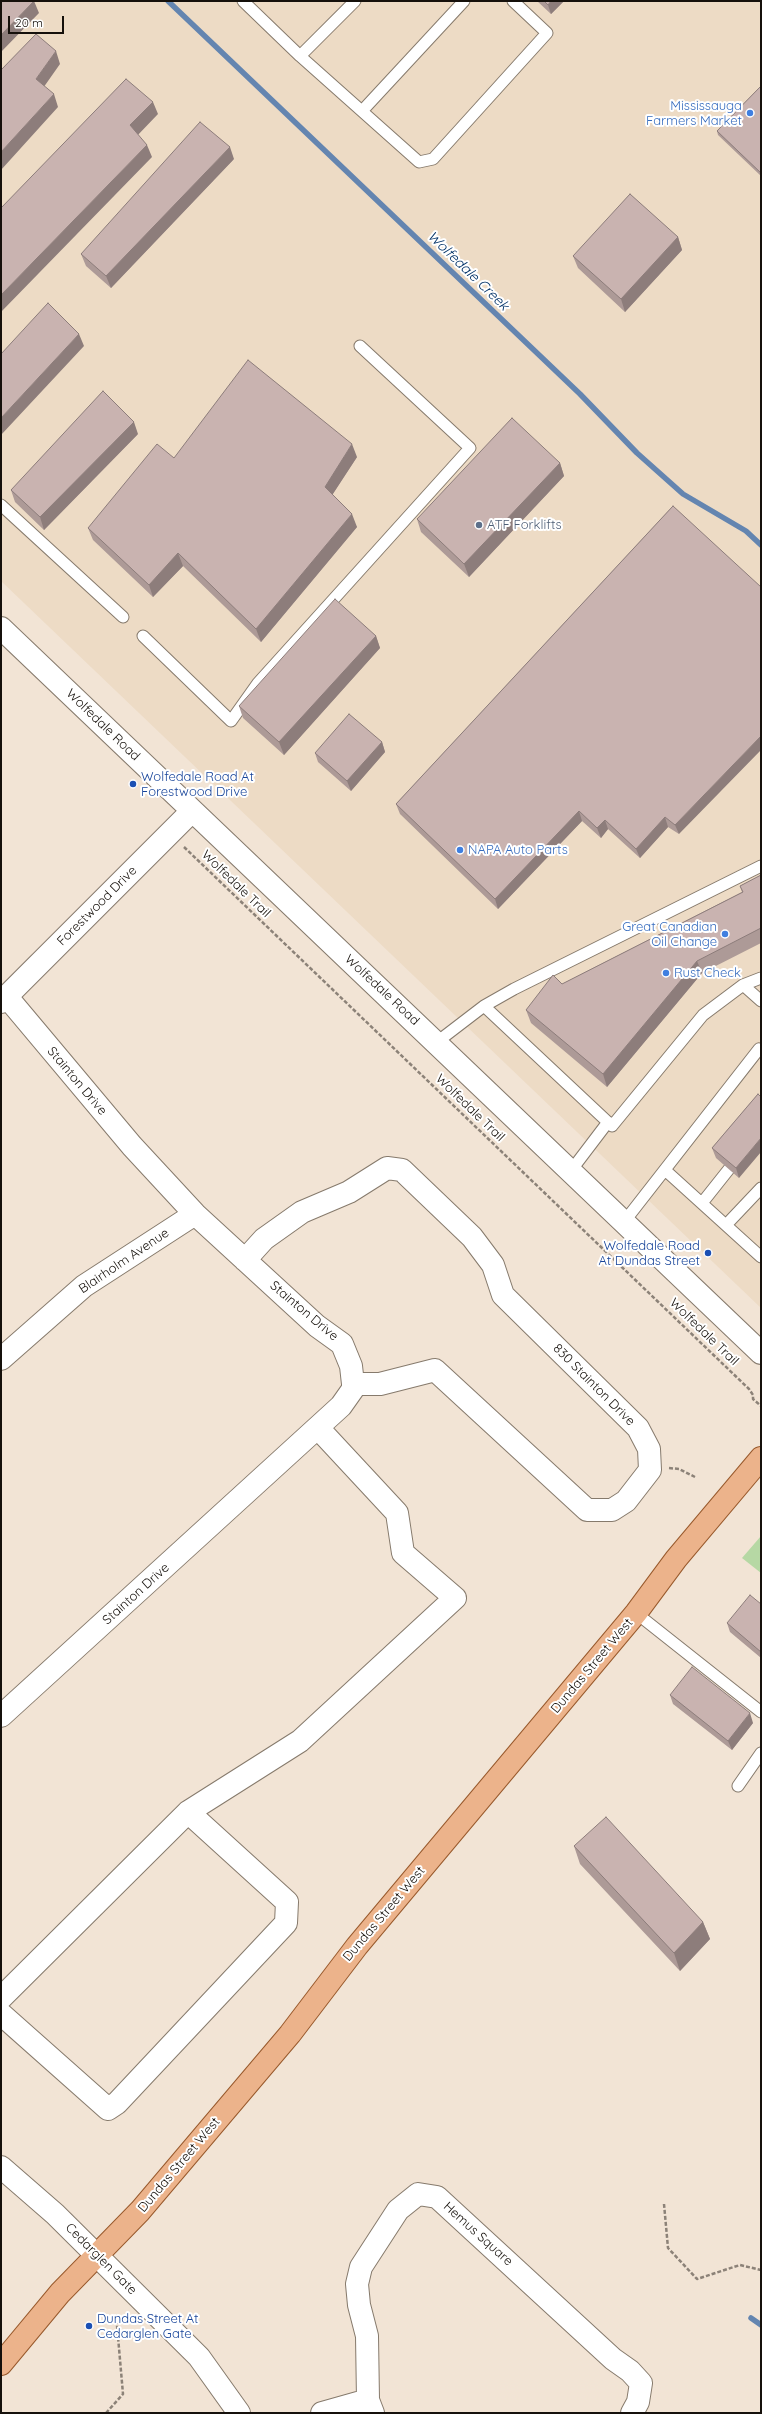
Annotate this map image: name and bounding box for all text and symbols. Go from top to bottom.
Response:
scale bar [10,8,66,34]
text: 20 m [15,15,43,30]
place label: Mississauga Farmers Market [646,98,742,129]
marker: Mississauga Farmers Market [745,108,755,118]
water label: Wolfedale Creek [424,228,512,314]
place label: ATF Forklifts [487,517,562,533]
marker: ATF Forklifts [474,520,484,530]
street label: Wolfedale Road [63,686,143,764]
place label: Wolfedale Road At Forestwood Drive [141,769,254,800]
marker: Wolfedale Road At Forestwood Drive [128,779,138,789]
place label: NAPA Auto Parts [468,842,568,858]
marker: NAPA Auto Parts [455,845,465,855]
street label: Wolfedale Trail [198,847,274,921]
street label: Forestwood Drive [54,863,140,949]
place label: Great Canadian Oil Change [622,919,717,950]
marker: Great Canadian Oil Change [720,929,730,939]
street label: Wolfedale Road [341,951,423,1029]
place label: Rust Check [674,965,741,981]
marker: Rust Check [661,968,671,978]
street label: Stainton Drive [44,1044,110,1118]
street label: Wolfedale Trail [432,1071,508,1145]
street label: Blairholm Avenue [76,1225,172,1297]
place label: Wolfedale Road At Dundas Street [599,1238,700,1269]
marker: Wolfedale Road At Dundas Street [703,1248,713,1258]
street label: Stainton Drive [267,1278,341,1344]
street label: Wolfedale Trail [666,1295,742,1369]
street label: 830 Stainton Drive [550,1341,638,1429]
street label: Stainton Drive [99,1560,173,1628]
street label: Dundas Street West [548,1615,636,1717]
street label: Dundas Street West [340,1863,428,1965]
street label: Dundas Street West [135,2114,223,2216]
street label: Hemus Square [440,2199,516,2269]
street label: Cedarglen Gate [62,2220,140,2298]
place label: Dundas Street At Cedarglen Gate [97,2311,198,2342]
marker: Dundas Street At Cedarglen Gate [84,2321,94,2331]

